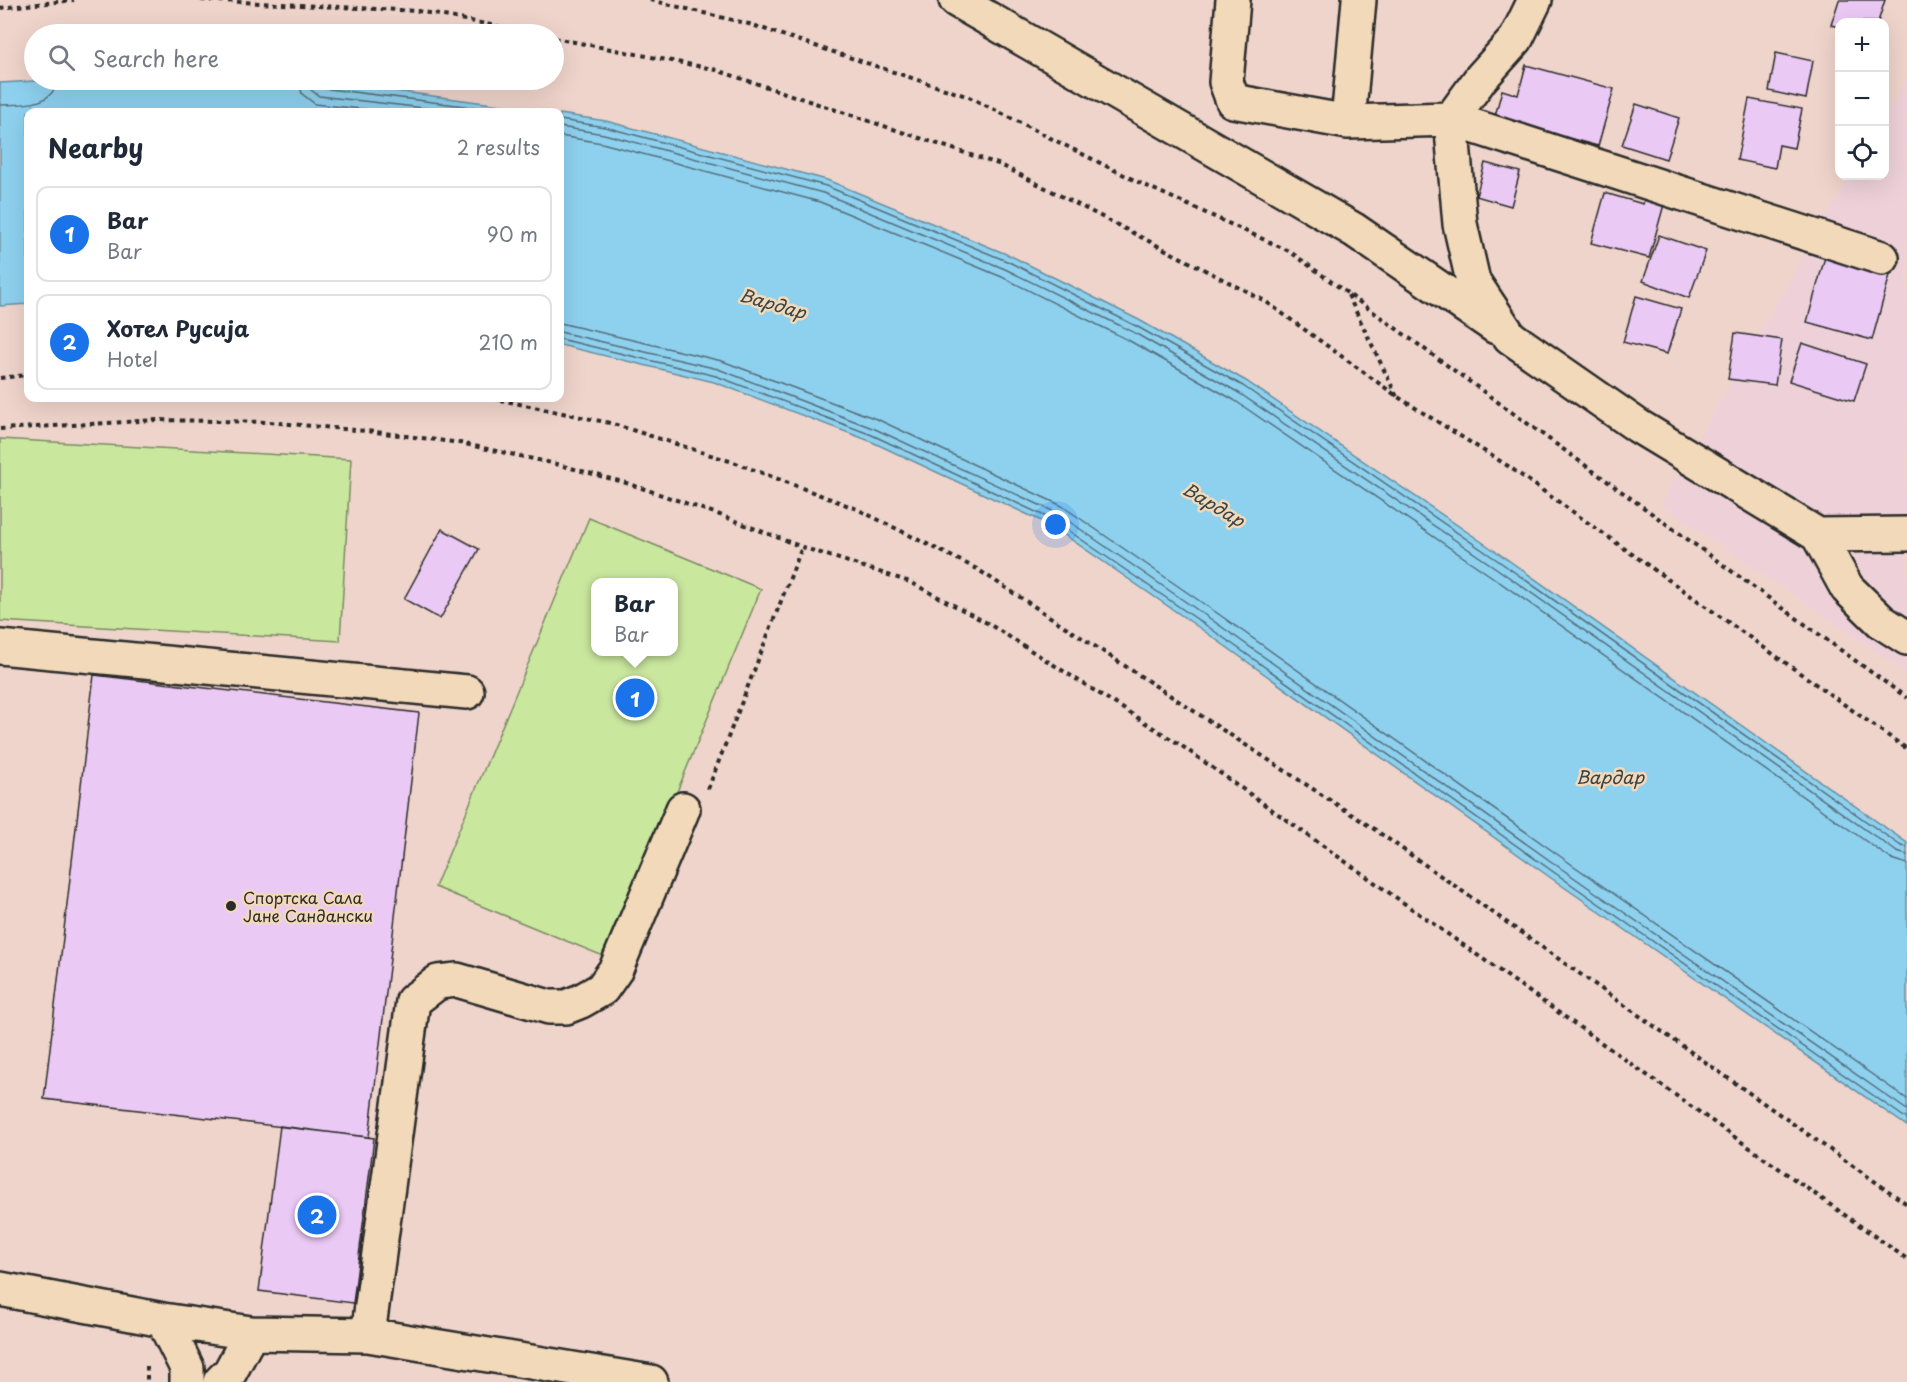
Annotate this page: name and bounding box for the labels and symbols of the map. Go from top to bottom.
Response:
water label: Вардар [737,281,810,326]
water label: Вардар [1178,475,1251,534]
your location [1041,510,1070,539]
pin: 1 [616,676,654,720]
water label: Вардар [1576,763,1645,790]
place label: Спортска Сала Јане Сандански [243,885,373,927]
marker: Спортска Сала Јане Сандански [224,899,238,913]
pin: 2 [298,1192,336,1238]

